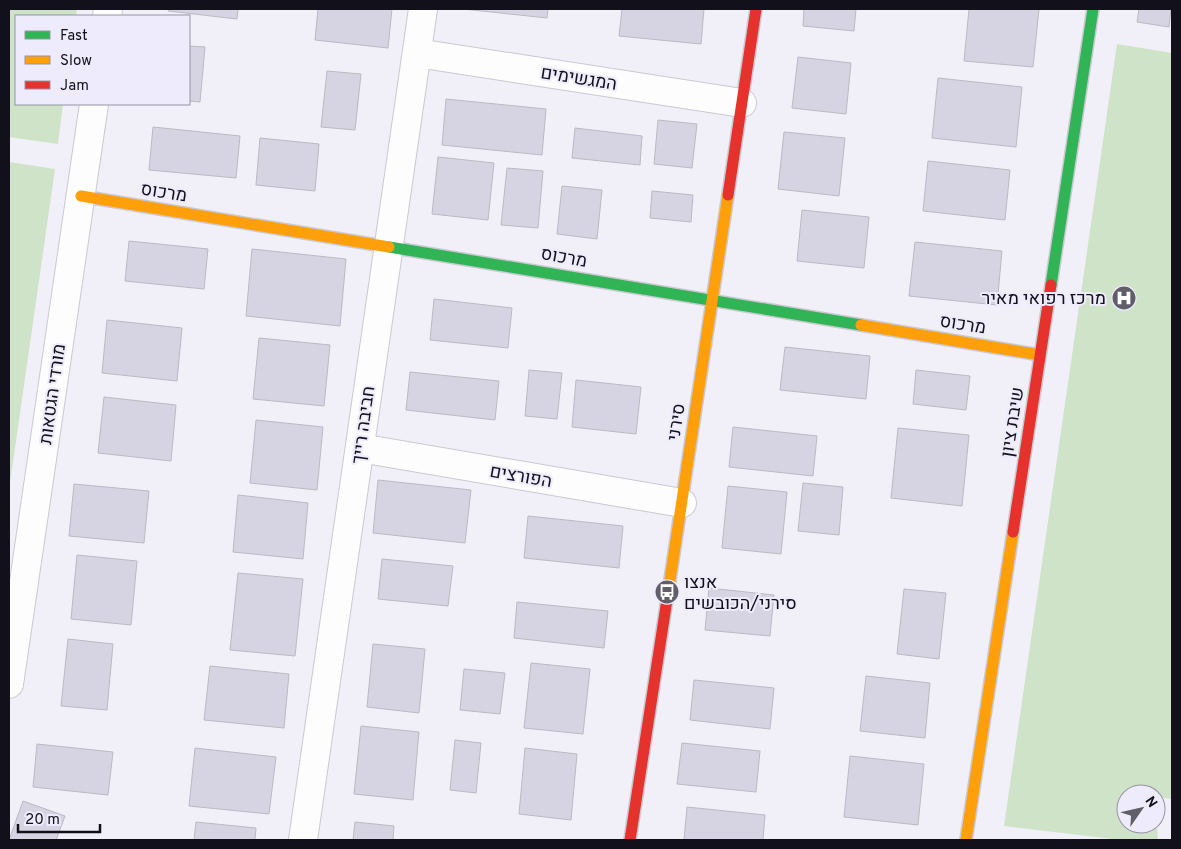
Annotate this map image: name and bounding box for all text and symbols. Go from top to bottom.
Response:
legend [15,15,190,105]
text: Fast [60,27,88,46]
text: Slow [60,52,92,71]
street label: המגשימים [539,62,619,97]
text: Jam [60,77,89,96]
street label: מרכוס [139,178,189,208]
street label: מרכוס [539,243,589,274]
hospital icon: מרכז רפואי מאיר [1111,285,1137,311]
place label: מרכז רפואי מאיר [982,288,1106,311]
street label: מרכוס [938,310,988,340]
street label: מורדי הגטאות [35,342,72,446]
street label: חביבה רייך [348,385,381,466]
street label: שיבת ציון [997,386,1030,459]
street label: סירני [663,402,692,443]
street label: הפורצים [488,461,554,494]
place label: אנצו סירני/הכובשים [684,572,797,616]
bus stop icon: אנצו סירני/הכובשים [654,579,680,605]
north arrow [1116,784,1166,834]
text: N [1141,794,1160,811]
scale bar [18,802,100,834]
text: 20 m [25,811,60,830]

